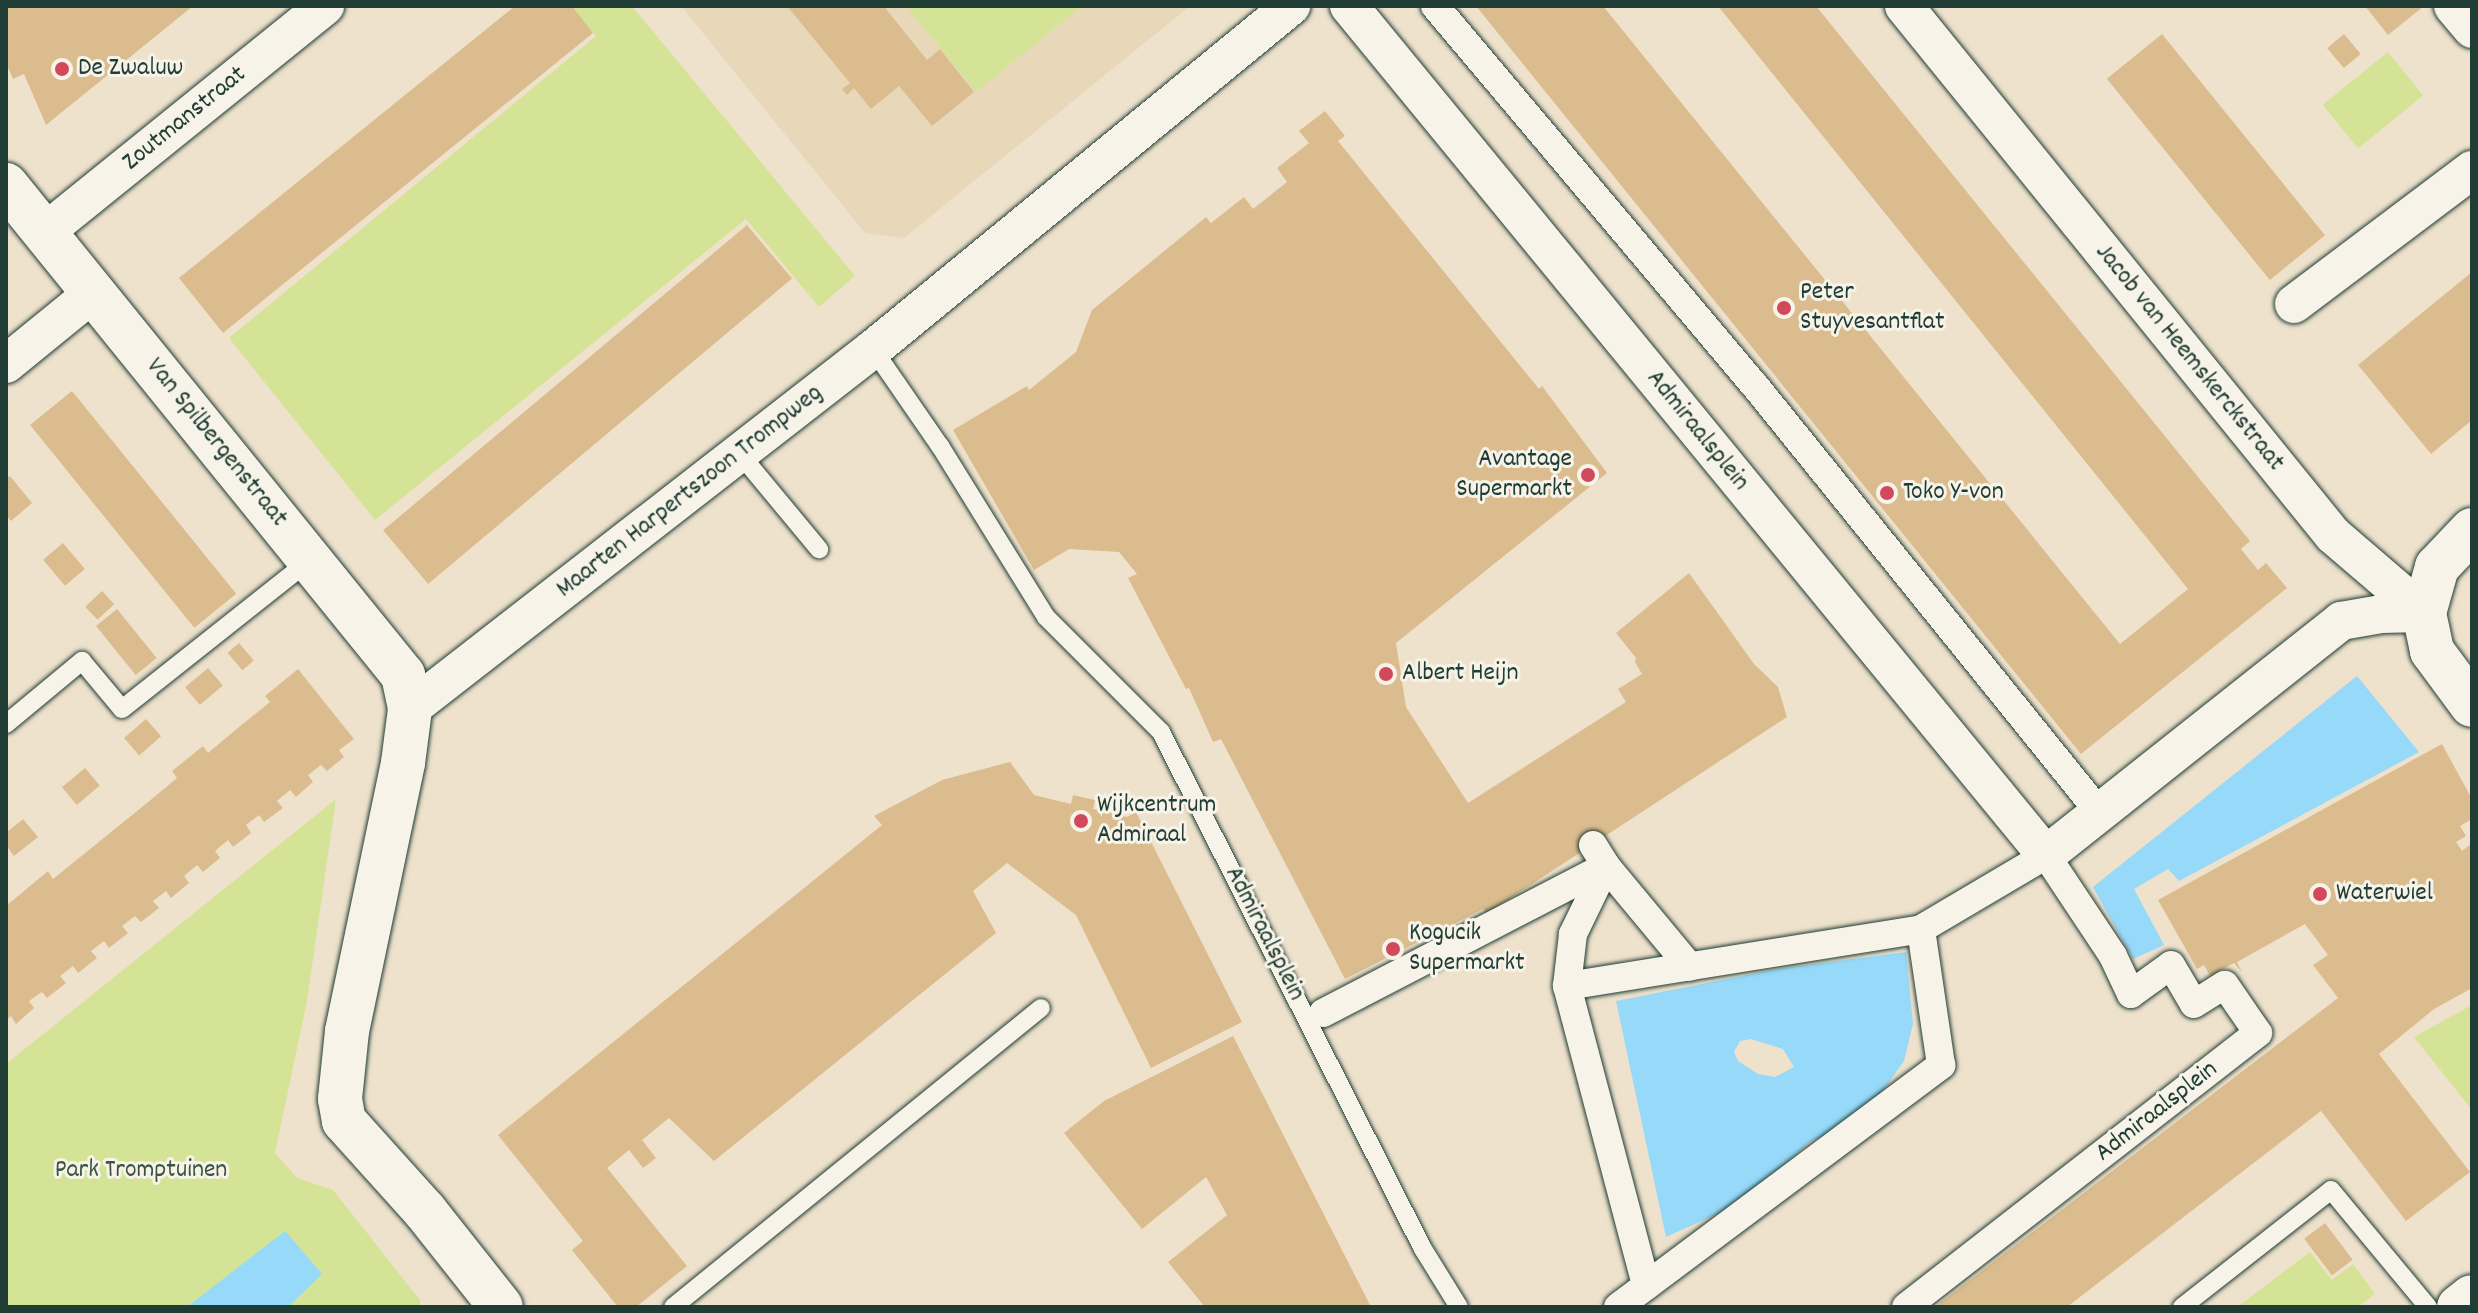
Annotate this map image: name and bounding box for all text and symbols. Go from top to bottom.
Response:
place label: De Zwaluw [78,53,183,85]
marker: De Zwaluw [53,60,71,78]
street label: Zoutmanstraat [117,60,253,178]
street label: Jacob van Heemskerckstraat [2088,238,2290,478]
place label: Peter Stuyvesantflat [1800,277,1945,338]
marker: Peter Stuyvesantflat [1775,299,1793,317]
street label: Van Spilbergenstraat [138,352,294,534]
street label: Admiraalsplein [1639,364,1755,498]
street label: Maarten Harpertszoon Trompweg [551,378,829,606]
place label: Avantage Supermarkt [1456,444,1572,506]
marker: Avantage Supermarkt [1579,466,1597,484]
place label: Toko Y-von [1903,477,2004,509]
marker: Toko Y-von [1878,484,1896,502]
place label: Albert Heijn [1402,658,1519,690]
marker: Albert Heijn [1377,665,1395,683]
place label: Wijkcentrum Admiraal [1097,790,1216,852]
marker: Wijkcentrum Admiraal [1072,812,1090,830]
street label: Admiraalsplein [1217,862,1311,1006]
place label: Waterwiel [2336,878,2433,910]
marker: Waterwiel [2311,885,2329,903]
place label: Kogucik Supermarkt [1409,918,1525,980]
marker: Kogucik Supermarkt [1384,940,1402,958]
street label: Admiraalsplein [2090,1055,2224,1169]
park label: Park Tromptuinen [55,1155,227,1187]

